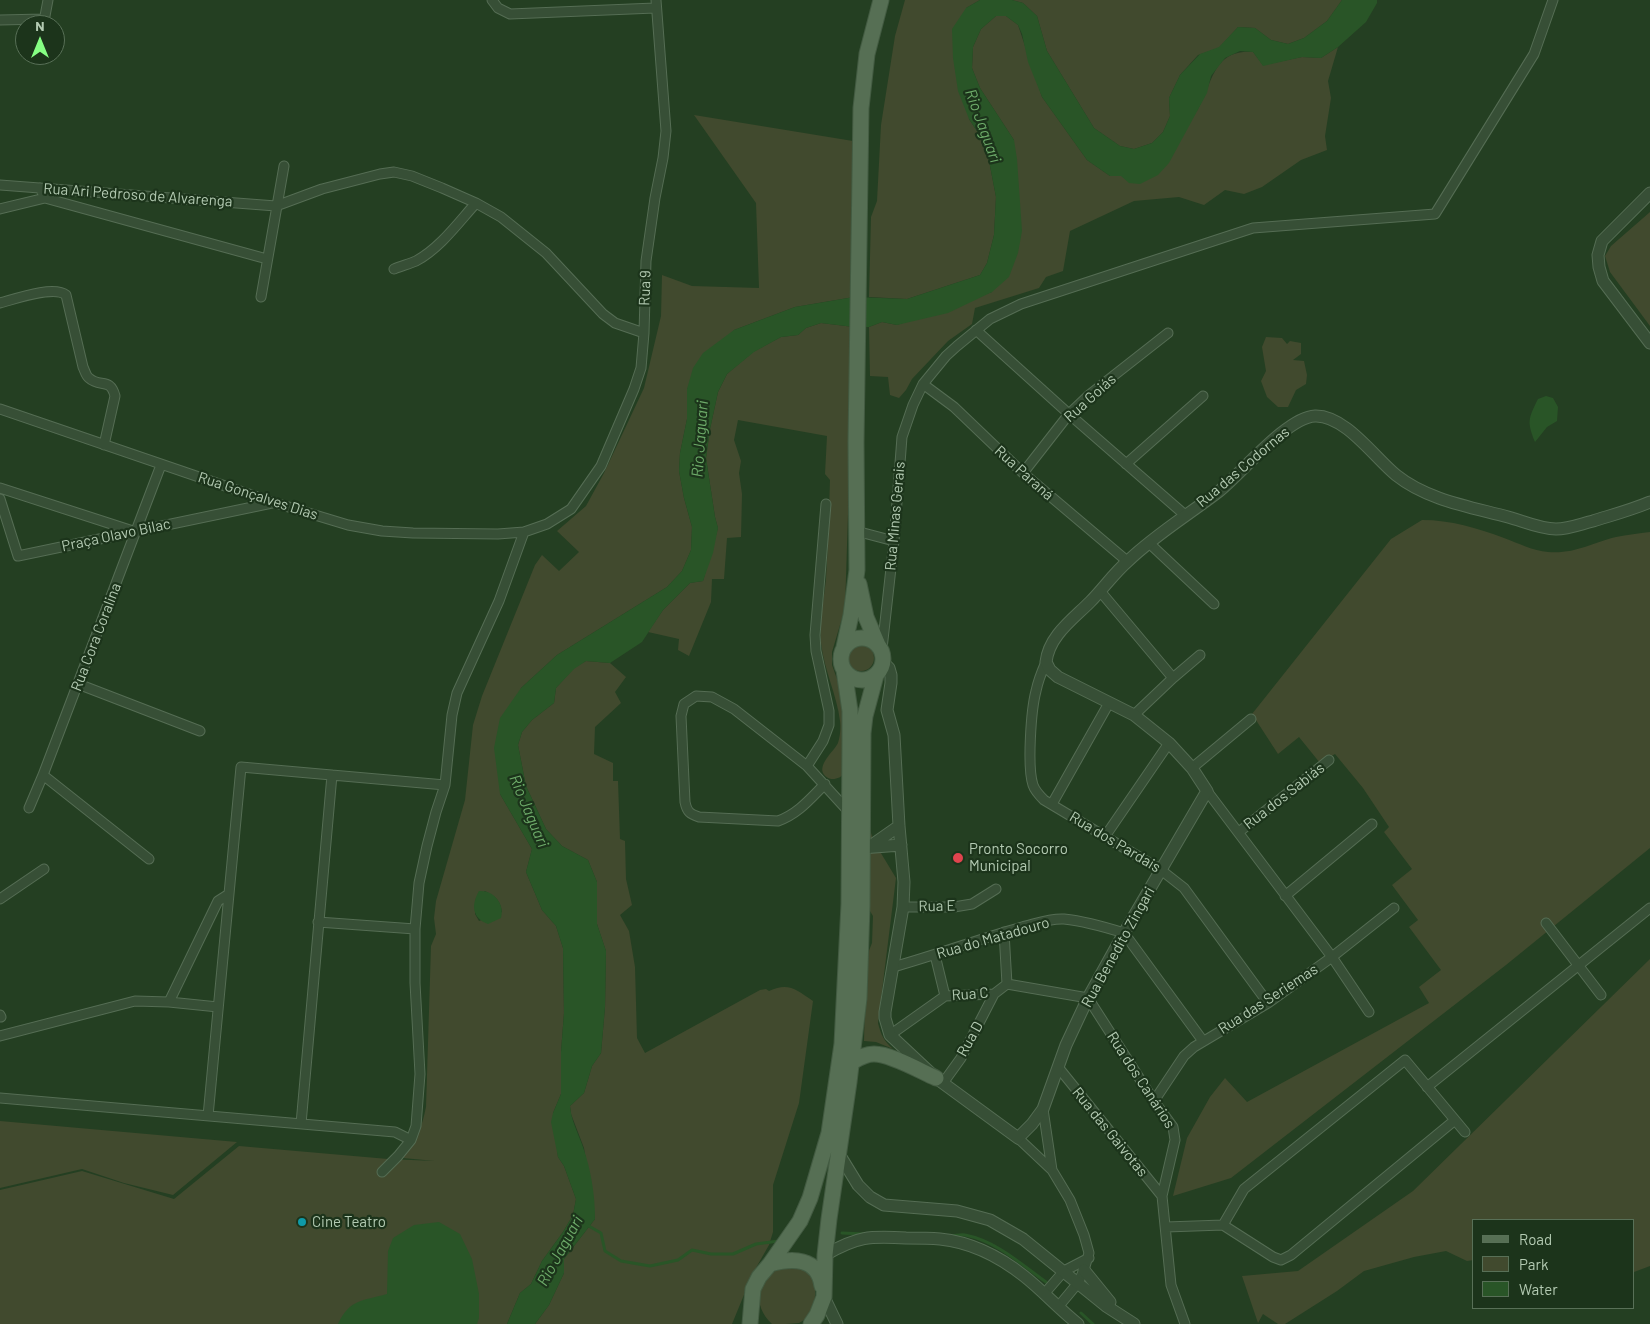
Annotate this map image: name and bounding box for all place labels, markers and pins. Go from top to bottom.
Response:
place label: Pronto Socorro Municipal [969,840,1068,875]
marker: Pronto Socorro Municipal [951,851,965,865]
place label: Cine Teatro [312,1213,386,1231]
marker: Cine Teatro [296,1216,308,1228]

